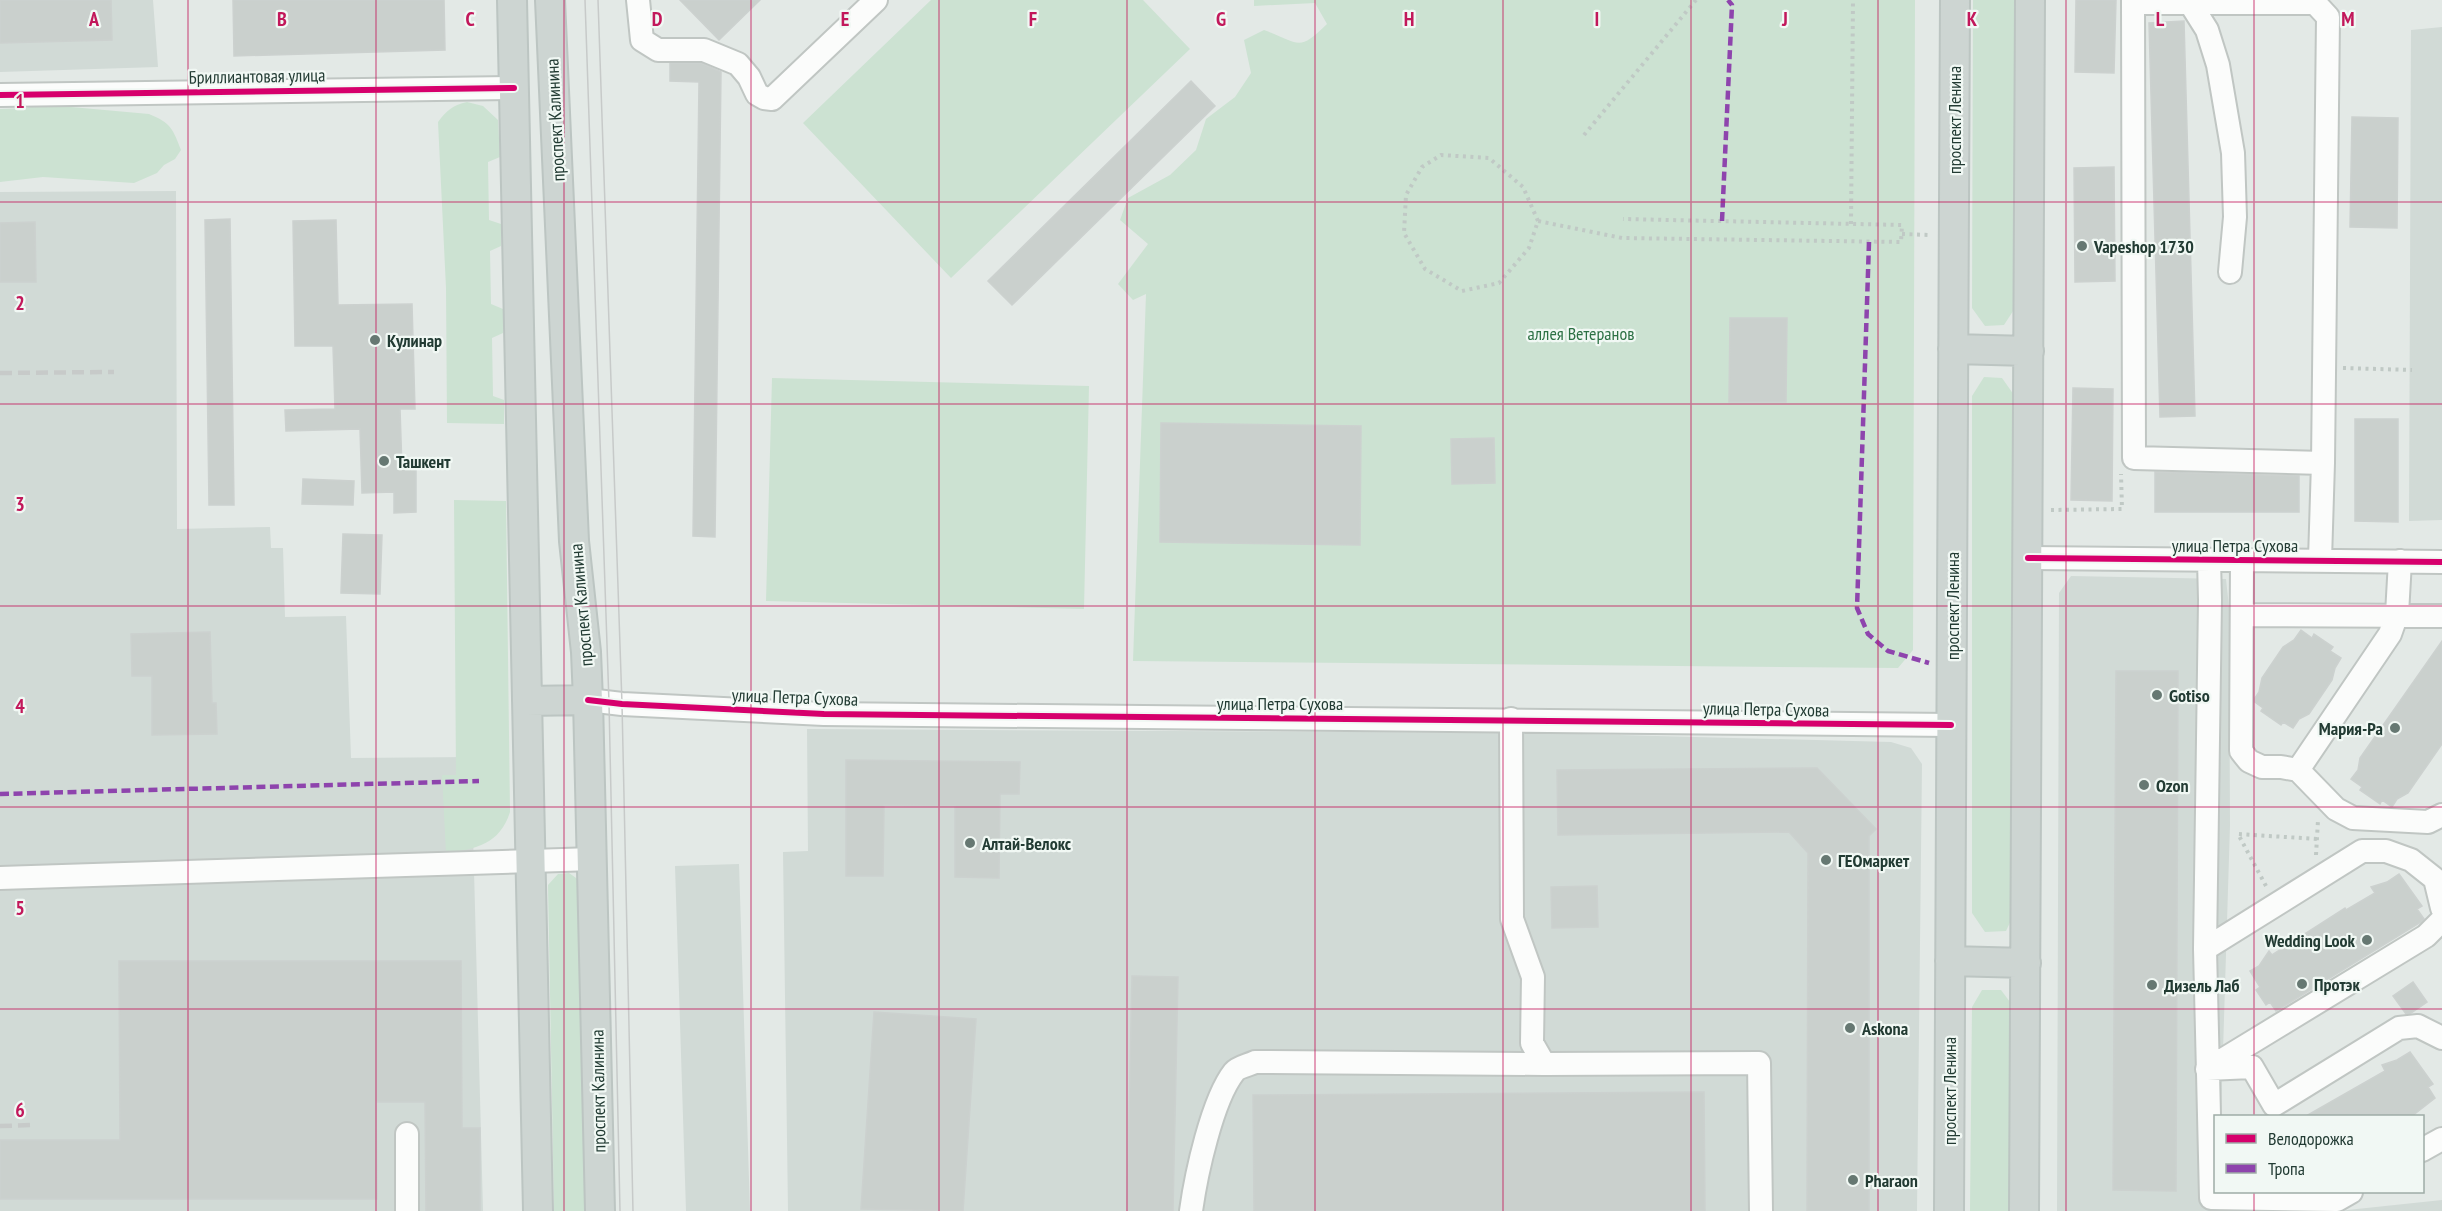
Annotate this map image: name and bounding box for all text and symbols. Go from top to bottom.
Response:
text: A [88,6,100,32]
text: B [277,6,287,32]
text: C [465,6,475,32]
text: D [652,6,663,32]
text: E [841,6,849,32]
text: F [1029,6,1037,32]
text: G [1216,6,1226,32]
text: H [1404,6,1414,32]
text: I [1595,6,1599,32]
text: J [1781,6,1788,32]
text: K [1967,6,1978,32]
text: L [2156,6,2165,32]
text: M [2341,6,2355,32]
street label: проспект Калинина [540,58,570,182]
street label: Бриллиантовая улица [188,63,326,89]
street label: проспект Ленина [1943,66,1966,174]
text: 1 [15,88,25,114]
place label: Vapeshop 1730 [2093,235,2194,258]
marker: Vapeshop 1730 [2075,239,2089,253]
text: 2 [15,290,25,316]
park label: аллея Ветеранов [1528,322,1634,345]
place label: Кулинар [387,329,442,352]
marker: Кулинар [368,333,382,347]
place label: Ташкент [396,450,451,473]
marker: Ташкент [377,454,391,468]
text: 3 [15,491,25,517]
street label: улица Петра Сухова [2172,534,2298,557]
street label: проспект Калинина [564,543,598,667]
street label: проспект Ленина [1941,552,1964,660]
street label: улица Петра Сухова [731,683,859,711]
place label: Gotiso [2169,684,2210,707]
marker: Gotiso [2150,688,2164,702]
street label: улица Петра Сухова [1217,692,1343,715]
text: 4 [15,693,25,719]
street label: улица Петра Сухова [1703,696,1829,722]
place label: Мария-Ра [2319,717,2383,740]
marker: Мария-Ра [2388,721,2402,735]
place label: Ozon [2156,774,2189,797]
marker: Ozon [2137,778,2151,792]
place label: Алтай-Велокс [981,832,1072,855]
marker: Алтай-Велокс [963,836,977,850]
place label: ГЕОмаркет [1838,849,1910,872]
marker: ГЕОмаркет [1819,853,1833,867]
text: 5 [15,895,25,921]
place label: Wedding Look [2264,929,2356,952]
marker: Wedding Look [2360,933,2374,947]
place label: Протэк [2314,973,2360,996]
place label: Дизель Лаб [2164,974,2239,997]
marker: Протэк [2295,977,2309,991]
marker: Дизель Лаб [2145,978,2159,992]
place label: Askona [1861,1017,1908,1040]
marker: Askona [1843,1021,1857,1035]
street label: проспект Калинина [585,1029,611,1153]
street label: проспект Ленина [1938,1037,1961,1145]
text: 6 [15,1097,25,1123]
legend [2214,1115,2424,1193]
text: Велодорожка [2268,1127,2354,1150]
text: Тропа [2268,1157,2305,1180]
place label: Pharaon [1865,1169,1918,1192]
marker: Pharaon [1846,1173,1860,1187]

